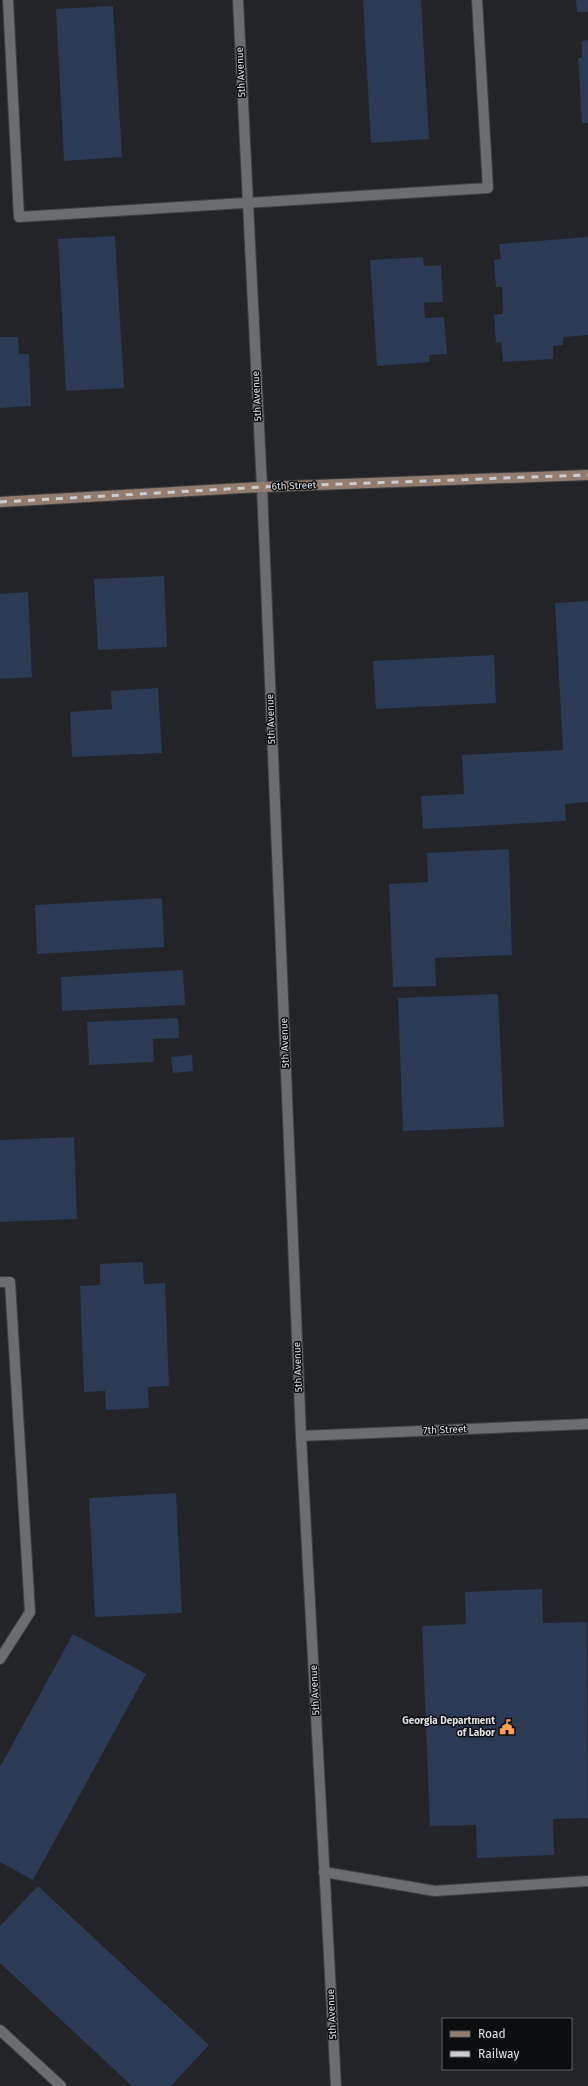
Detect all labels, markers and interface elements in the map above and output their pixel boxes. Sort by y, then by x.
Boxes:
street label: 5th Avenue [234,47,248,97]
street label: 5th Avenue [250,371,264,421]
street label: 6th Street [272,479,317,493]
street label: 5th Avenue [264,694,278,744]
street label: 5th Avenue [278,1018,292,1068]
street label: 5th Avenue [291,1342,305,1392]
street label: 7th Street [423,1423,467,1437]
street label: 5th Avenue [308,1665,322,1715]
place label: Georgia Department of Labor [402,1715,496,1739]
public building icon: Georgia Department of Labor [498,1718,516,1736]
street label: 5th Avenue [325,1989,339,2039]
legend [442,2018,572,2070]
text: Road [478,2027,506,2041]
text: Railway [478,2047,519,2061]

